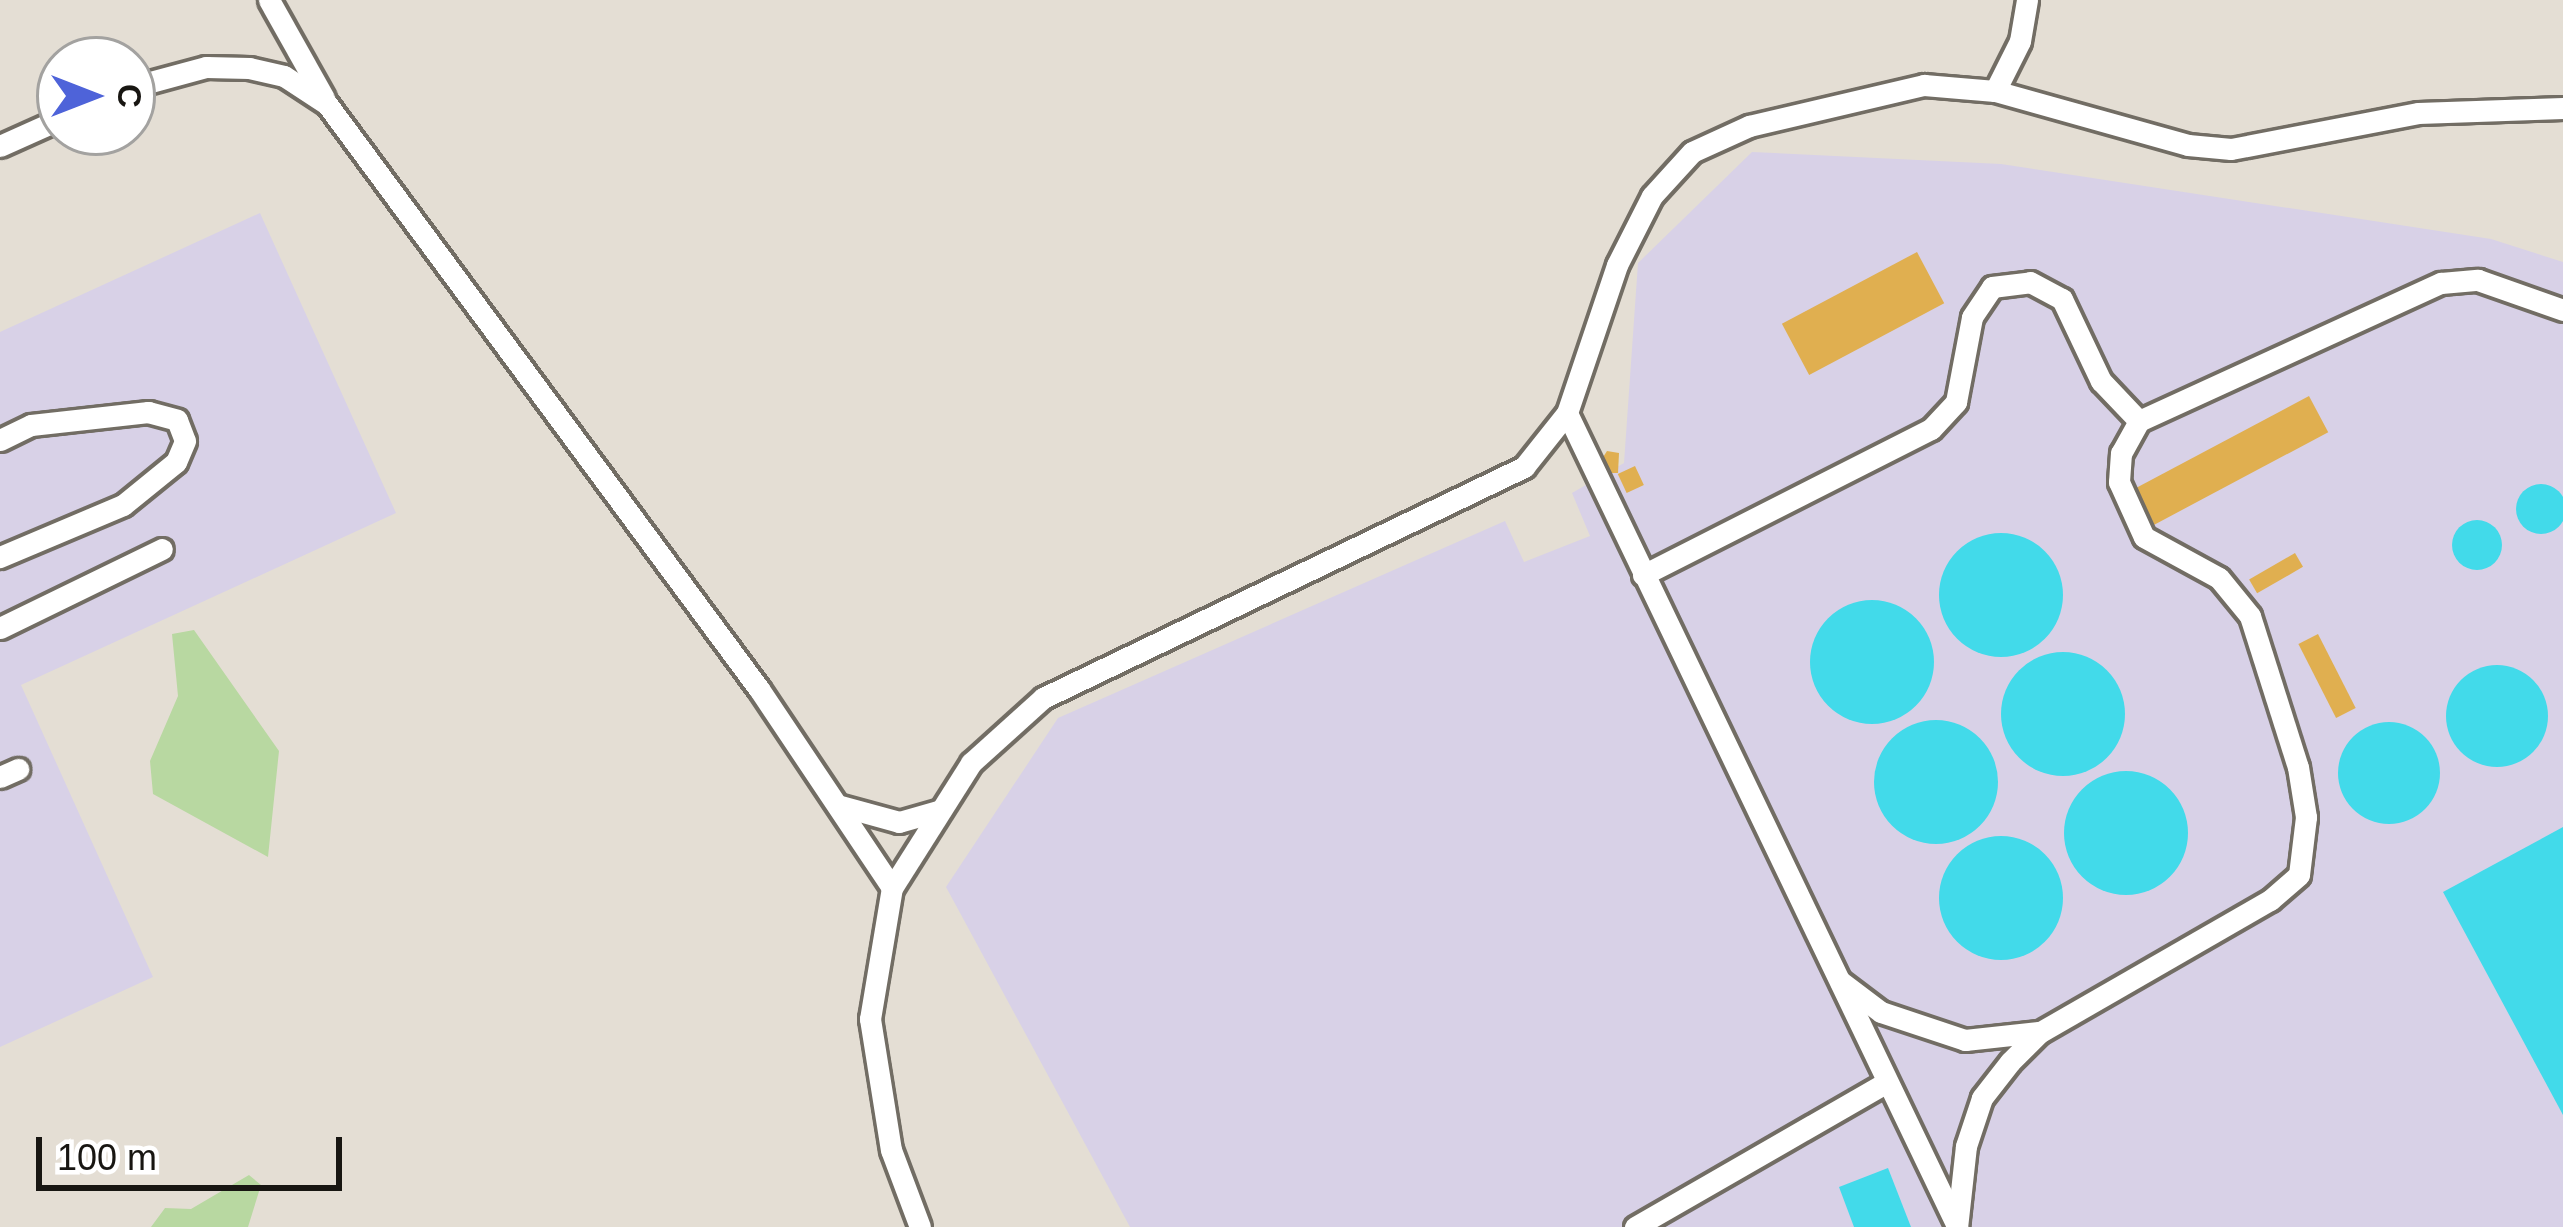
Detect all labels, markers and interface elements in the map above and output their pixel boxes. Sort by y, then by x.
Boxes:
north arrow [36,36,156,156]
text: С [111,84,148,108]
scale bar [42,1113,348,1187]
text: 100 m [57,1137,157,1178]

